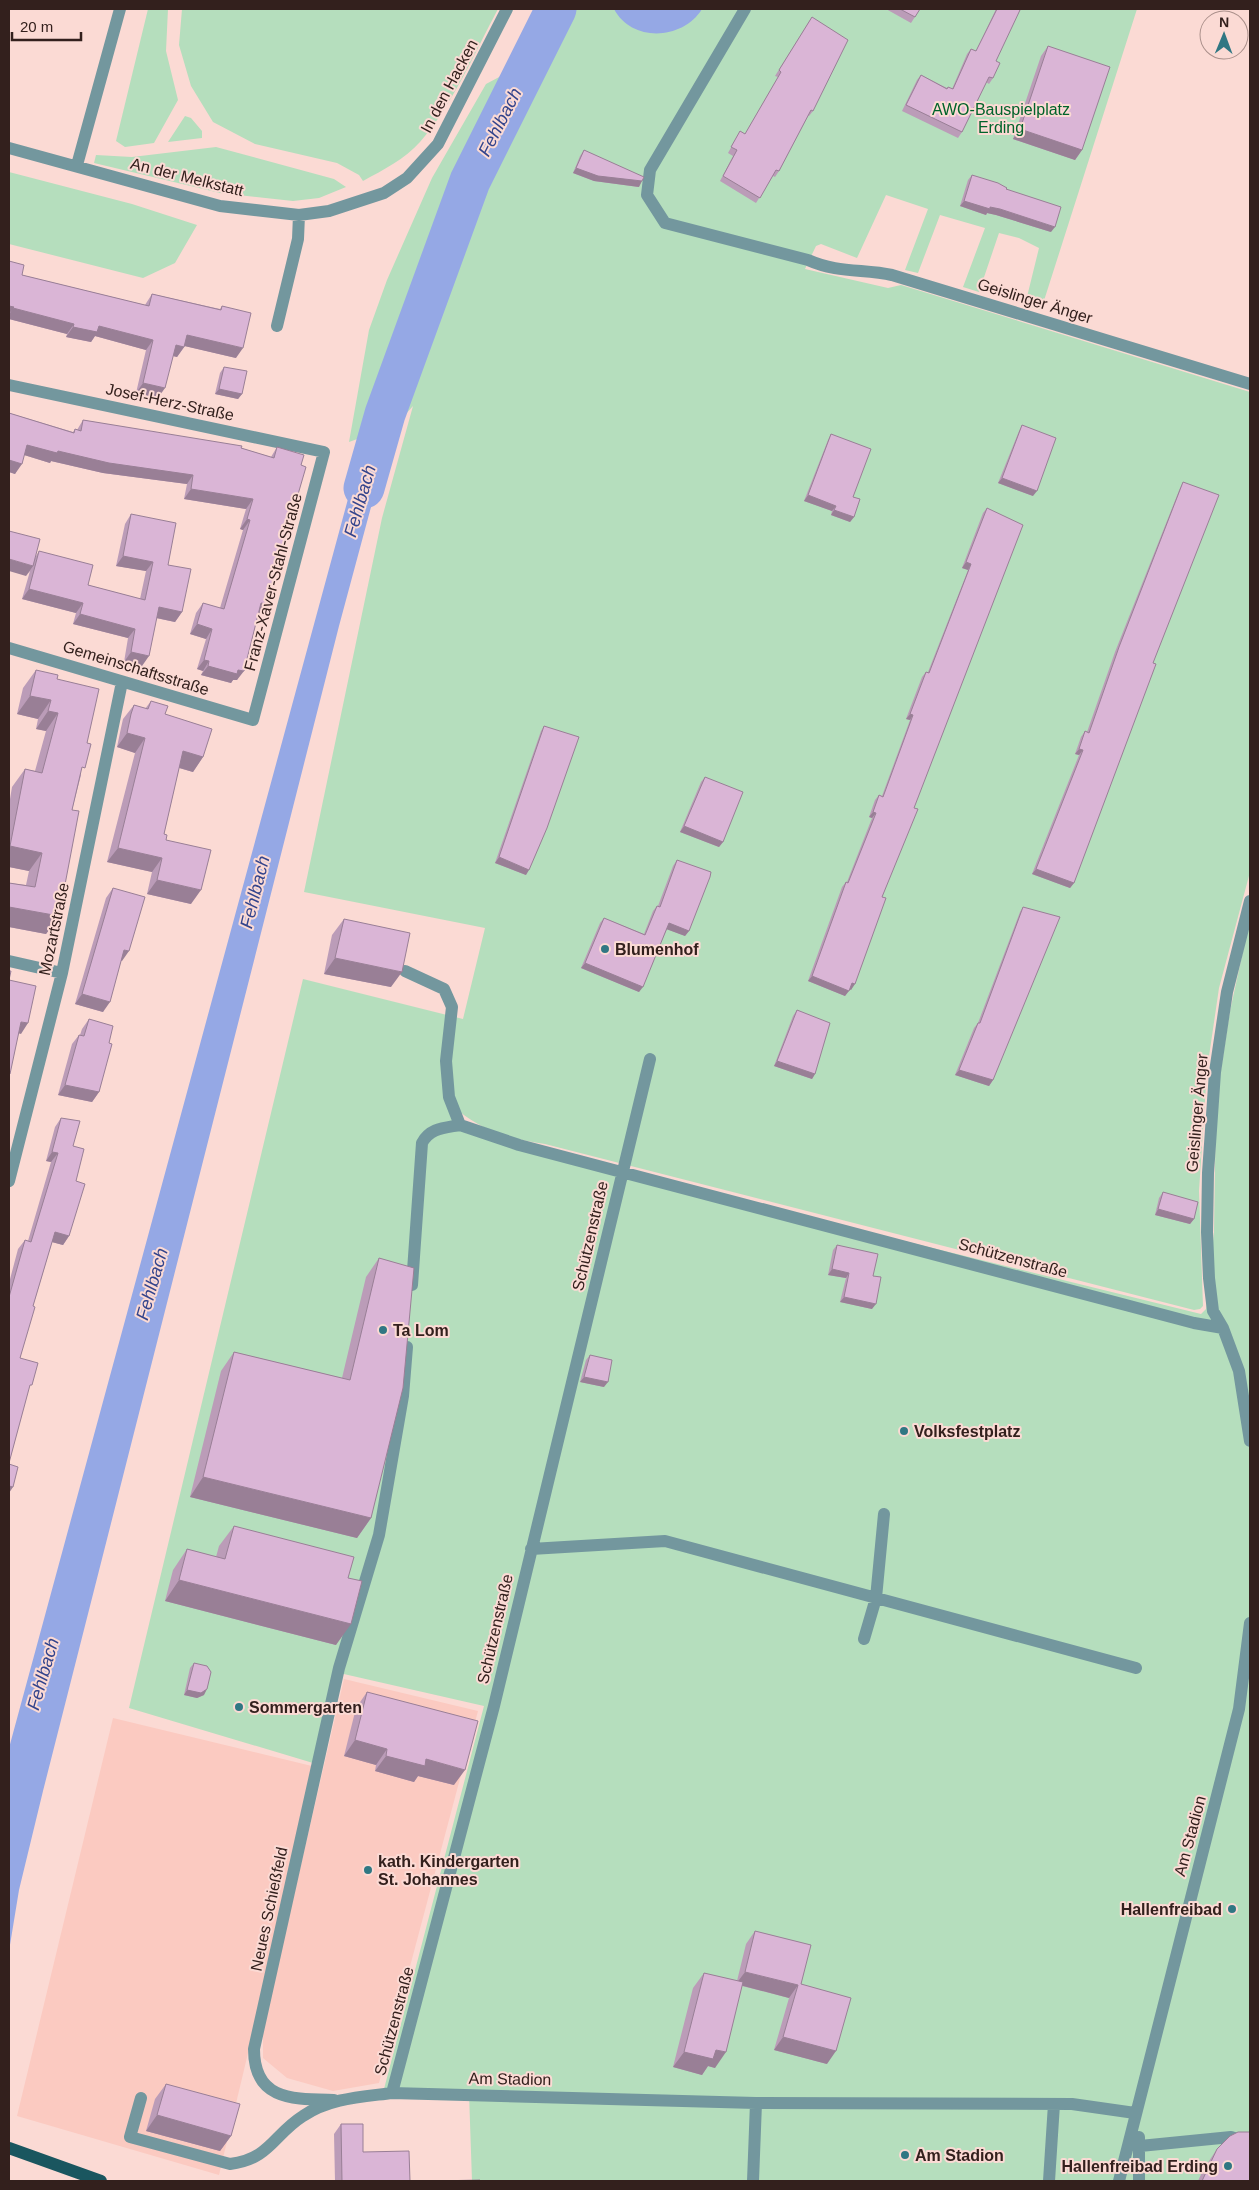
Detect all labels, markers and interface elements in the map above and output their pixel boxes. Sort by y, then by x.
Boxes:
scale bar [12,10,81,42]
north arrow [1199,10,1249,60]
text: N [1219,14,1229,30]
text: 20 m [20,18,53,35]
street label: In den Hacken [417,36,481,136]
water label: Fehlbach [474,84,526,160]
park label: AWO-Bauspielplatz Erding [932,101,1070,136]
street label: An der Melkstatt [129,155,246,199]
street label: Geislinger Änger [976,275,1095,327]
street label: Josef-Herz-Straße [104,380,236,424]
water label: Fehlbach [340,463,380,539]
street label: Franz-Xaver-Stahl-Straße [241,491,305,673]
street label: Gemeinschaftsstraße [61,638,211,698]
water label: Fehlbach [236,854,274,930]
street label: Mozartstraße [36,881,72,977]
place label: Blumenhof [615,941,699,958]
marker: Blumenhof [599,943,611,955]
street label: Geislinger Änger [1183,1052,1211,1173]
street label: Schützenstraße [569,1179,611,1293]
street label: Schützenstraße [957,1235,1069,1281]
water label: Fehlbach [132,1246,172,1322]
place label: Ta Lom [393,1322,449,1339]
marker: Ta Lom [377,1324,389,1336]
place label: Volksfestplatz [914,1423,1020,1440]
marker: Volksfestplatz [898,1425,910,1437]
street label: Schützenstraße [474,1572,516,1686]
water label: Fehlbach [23,1636,63,1712]
place label: Sommergarten [249,1699,362,1716]
marker: Sommergarten [233,1701,245,1713]
street label: Am Stadion [1171,1794,1209,1878]
street label: Neues Schießfeld [248,1845,290,1973]
place label: kath. Kindergarten St. Johannes [378,1853,519,1888]
marker: kath. Kindergarten St. Johannes [362,1864,374,1876]
place label: Hallenfreibad [1121,1901,1222,1918]
marker: Hallenfreibad [1226,1903,1238,1915]
street label: Schützenstraße [371,1965,417,2077]
street label: Am Stadion [468,2070,552,2088]
place label: Am Stadion [915,2147,1004,2164]
marker: Am Stadion [899,2149,911,2161]
place label: Hallenfreibad Erding [1062,2158,1218,2175]
marker: Hallenfreibad Erding [1222,2160,1234,2172]

